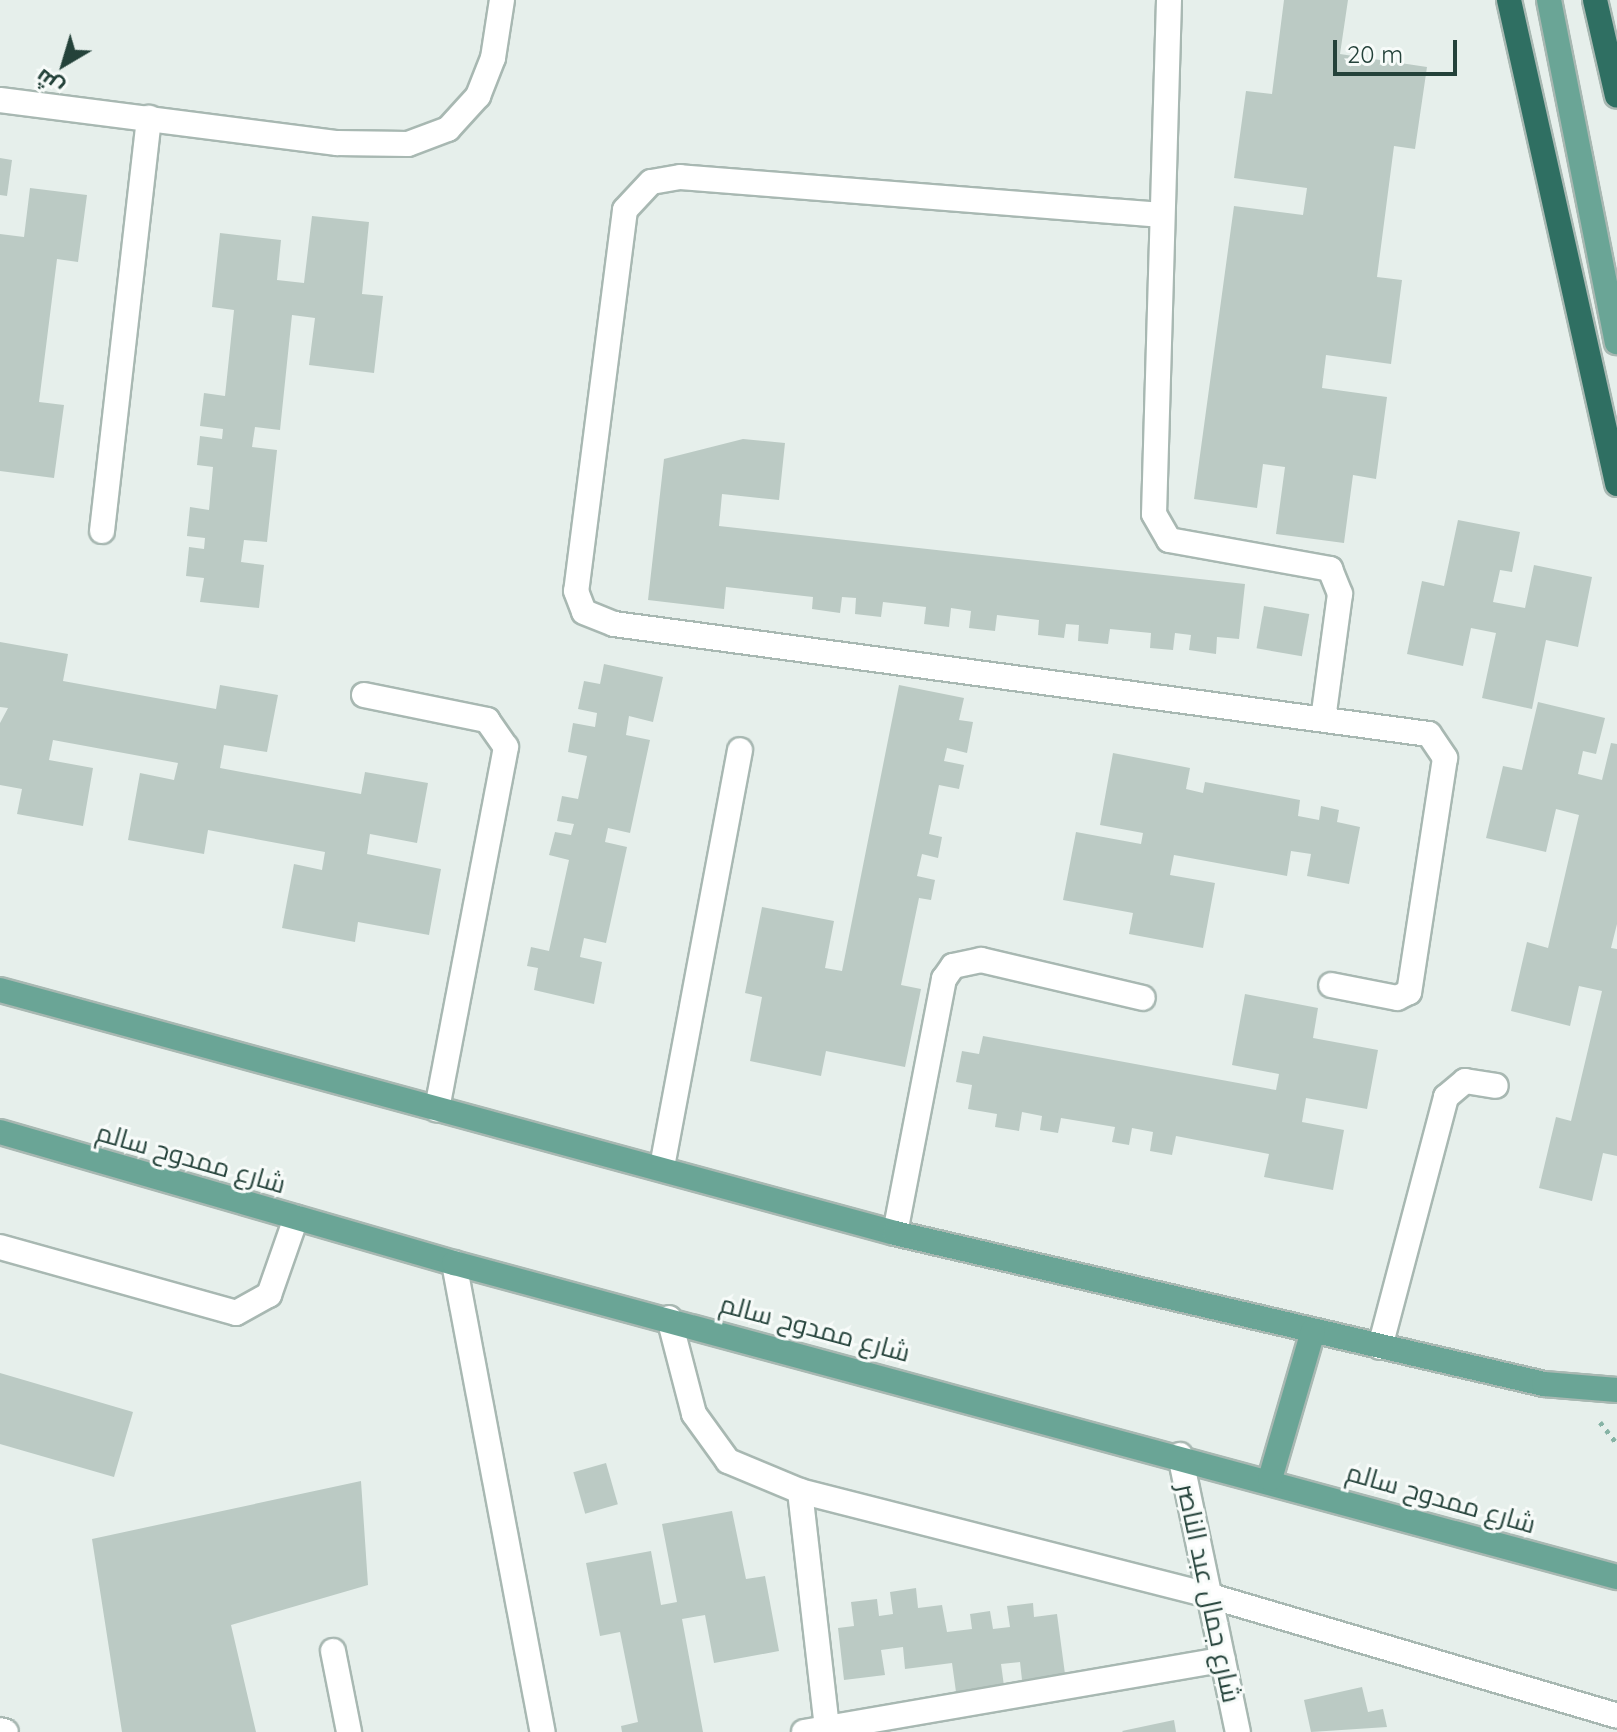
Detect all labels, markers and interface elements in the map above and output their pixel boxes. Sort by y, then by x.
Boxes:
north arrow [24,24,104,104]
scale bar [1337,24,1461,74]
text: 20 m [1347,39,1403,69]
text: ش [29,63,69,103]
street label: شارع ممدوح سالم [93,1116,289,1200]
street label: شارع ممدوح سالم [717,1288,913,1368]
street label: شارع ممدوح سالم [1343,1456,1539,1540]
street label: شارع جمال عبد الناصر [1171,1481,1247,1705]

